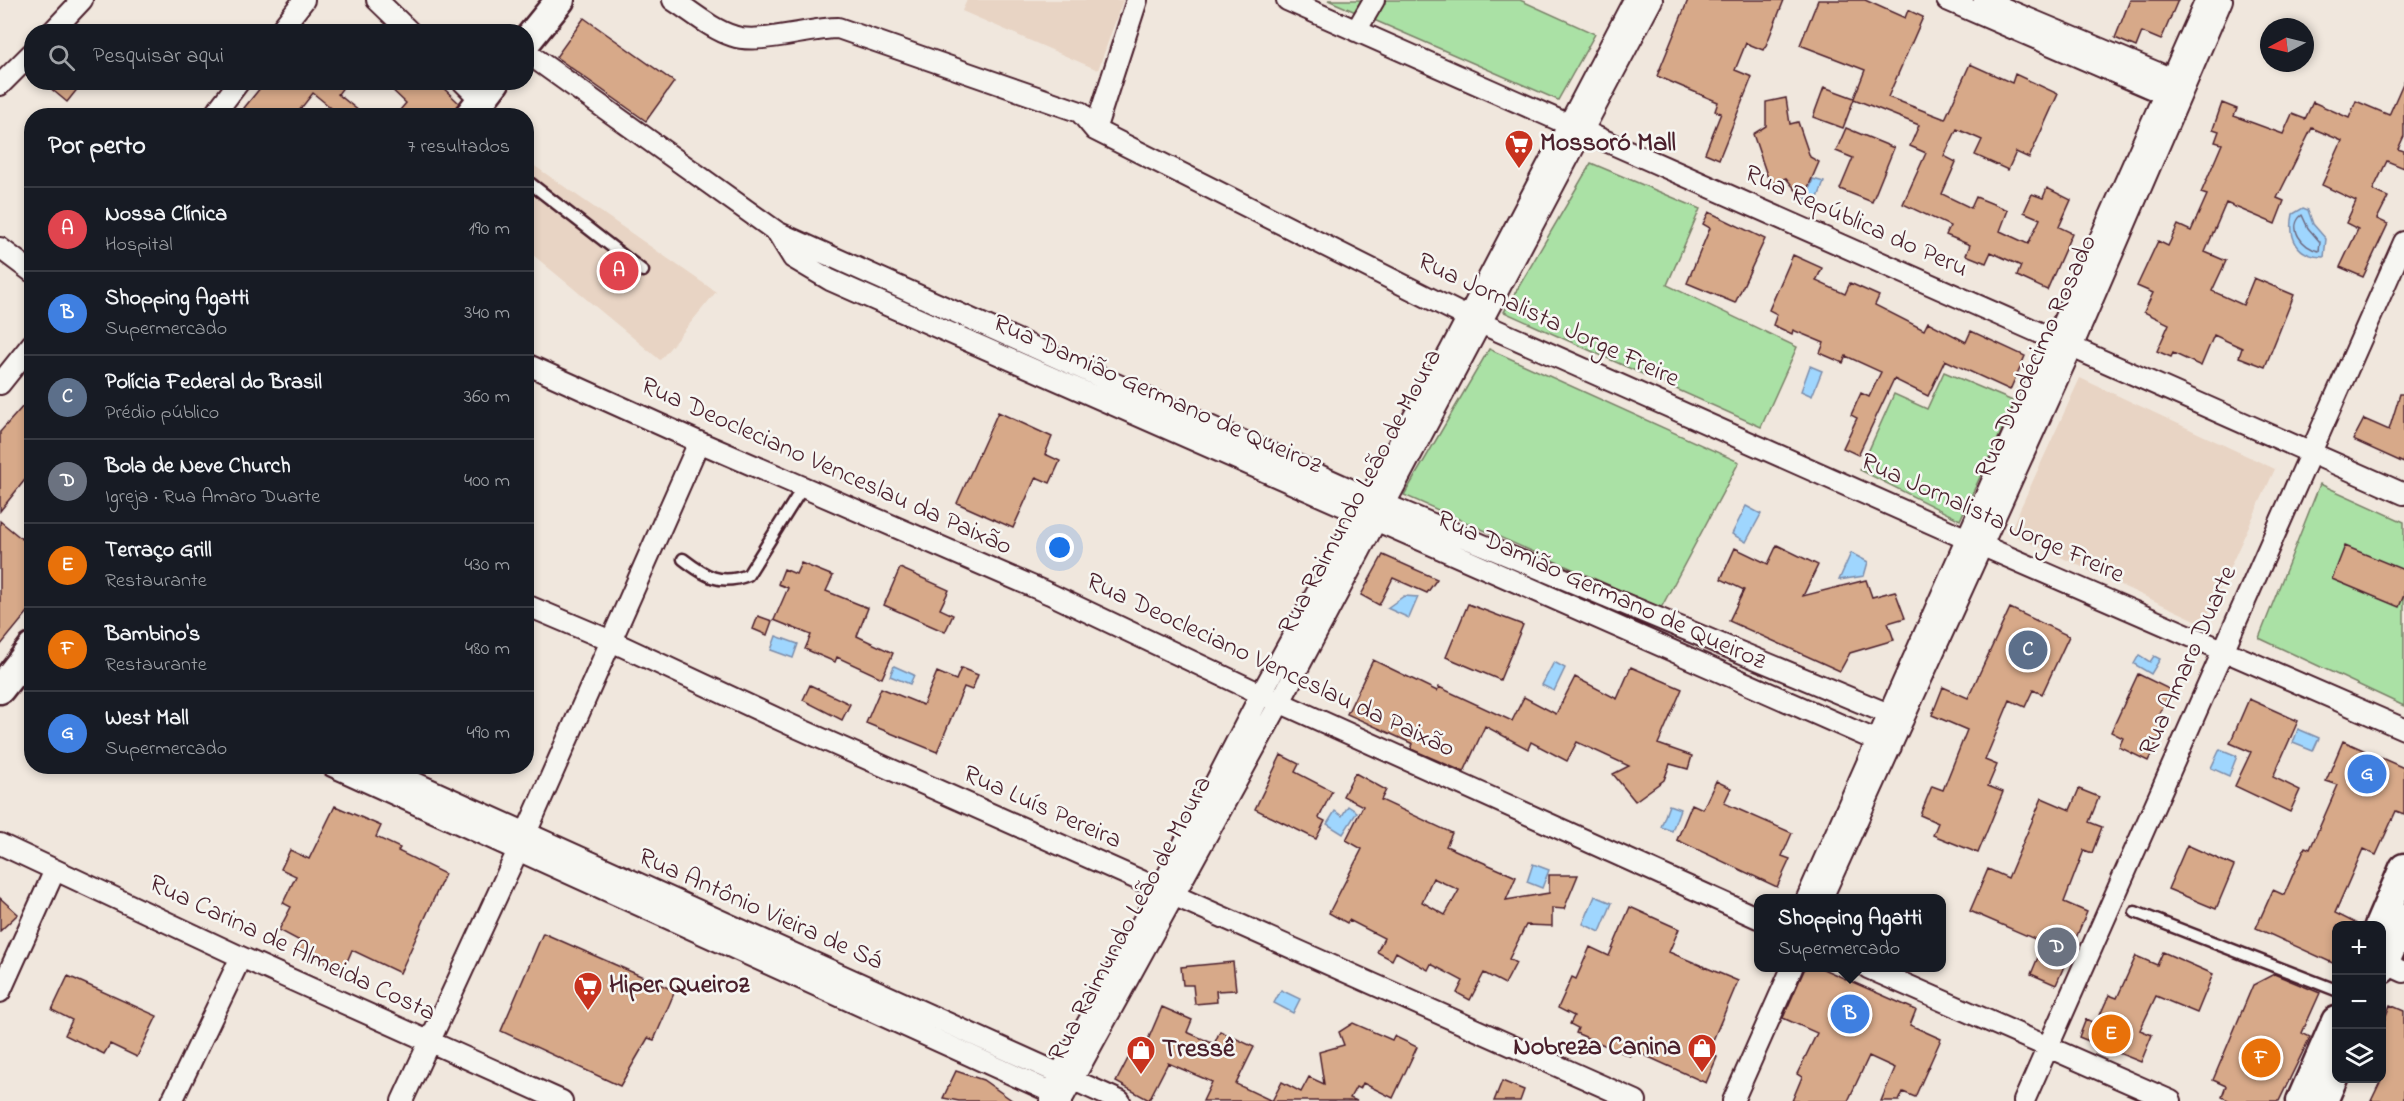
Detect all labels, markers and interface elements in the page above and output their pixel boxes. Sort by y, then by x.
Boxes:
north arrow [2260,18,2314,72]
search box [24,24,534,90]
icon: search [45,41,78,74]
text: Pesquisar aqui [93,41,224,73]
place label: Mossoró Mall [1540,125,1676,163]
text: Por perto [48,128,146,166]
supermarket icon: Mossoró Mall [1503,128,1535,170]
text: 7 resultados [407,133,510,162]
street label: Rua República do Peru [1738,156,1974,288]
text: Nossa Clínica [105,199,227,231]
text: A [61,215,74,244]
text: 190 m [468,215,510,244]
street label: Rua Duodécimo Rosado [1966,229,2108,485]
text: Hospital [105,231,173,260]
street label: Rua Jornalista Jorge Freire [1411,243,1686,399]
pin: A [600,248,638,294]
text: Shopping Agatti [105,283,249,315]
text: B [61,299,74,328]
text: 340 m [464,299,510,328]
street label: Rua Damião Germano de Queiroz [986,305,1328,485]
text: Supermercado [105,315,227,344]
street label: Rua Raimundo Leão de Moura [1269,342,1453,642]
text: Polícia Federal do Brasil [105,367,322,399]
street label: Rua Deocleciano Venceslau da Paixão [634,368,1018,566]
text: C [62,383,73,412]
text: 360 m [464,383,510,412]
text: Prédio público [105,399,219,428]
street label: Rua Jornalista Jorge Freire [1854,444,2130,595]
text: Bola de Neve Church [105,451,291,483]
text: D [60,467,75,496]
text: 400 m [464,467,510,496]
text: Igreja · Rua Amaro Duarte [105,483,320,512]
street label: Rua Damião Germano de Queiroz [1430,501,1772,681]
your location [1045,533,1074,562]
text: Terraço Grill [105,535,212,567]
text: E [61,551,74,580]
text: 430 m [464,551,510,580]
street label: Rua Amaro Duarte [2130,560,2248,762]
street label: Rua Deocleciano Venceslau da Paixão [1079,564,1461,768]
text: Restaurante [105,567,207,596]
text: Bambino's [105,619,200,651]
pin: C [2008,628,2048,672]
text: F [61,635,74,664]
text: 480 m [465,635,510,664]
text: Restaurante [105,651,207,680]
text: West Mall [105,703,189,735]
text: G [61,719,74,748]
text: 490 m [467,719,510,748]
text: Supermercado [105,735,227,764]
pin: G [2348,752,2386,796]
street label: Rua Luís Pereira [957,756,1127,860]
street label: Rua Raimundo Leão de Moura [1039,769,1223,1069]
street label: Rua Antônio Vieira de Sá [632,839,888,981]
street label: Rua Carina de Almeida Costa [142,866,442,1032]
popup [1754,894,1946,972]
text: Shopping Agatti [1778,903,1922,935]
map controls [2332,921,2386,1083]
button: + [2332,921,2386,975]
pin: D [2038,924,2076,970]
text: Supermercado [1778,935,1900,964]
place label: Hiper Queiroz [609,967,751,1005]
supermarket icon: Hiper Queiroz [572,970,604,1012]
button: − [2332,975,2386,1029]
pin: B [1830,992,1870,1036]
pin: E [2092,1012,2130,1056]
place label: Nobreza Canina [1513,1029,1681,1067]
button: layers [2332,1029,2386,1083]
place label: Tressê [1162,1031,1236,1069]
shop icon: Nobreza Canina [1686,1032,1718,1074]
shop icon: Tressê [1125,1034,1157,1076]
pin: F [2242,1036,2280,1080]

